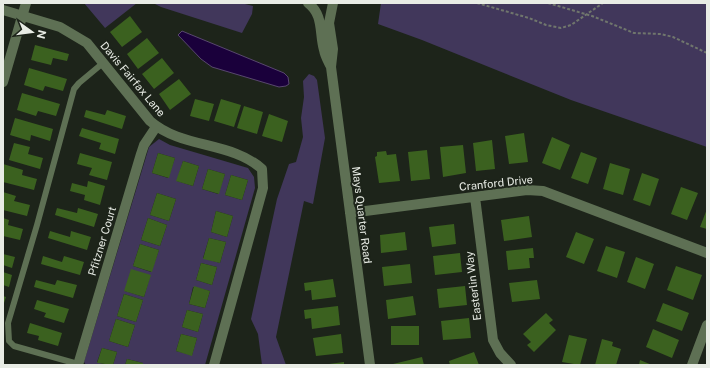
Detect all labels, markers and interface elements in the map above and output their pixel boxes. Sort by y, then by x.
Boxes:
north arrow [12,12,52,52]
text: N [35,29,49,40]
street label: Davis Fairfax Lane [98,39,168,119]
street label: Mays Quarter Road [350,166,374,264]
street label: Cranford Drive [458,173,534,193]
street label: Pfitzner Court [86,205,118,277]
street label: Easterlin Way [463,251,483,321]

